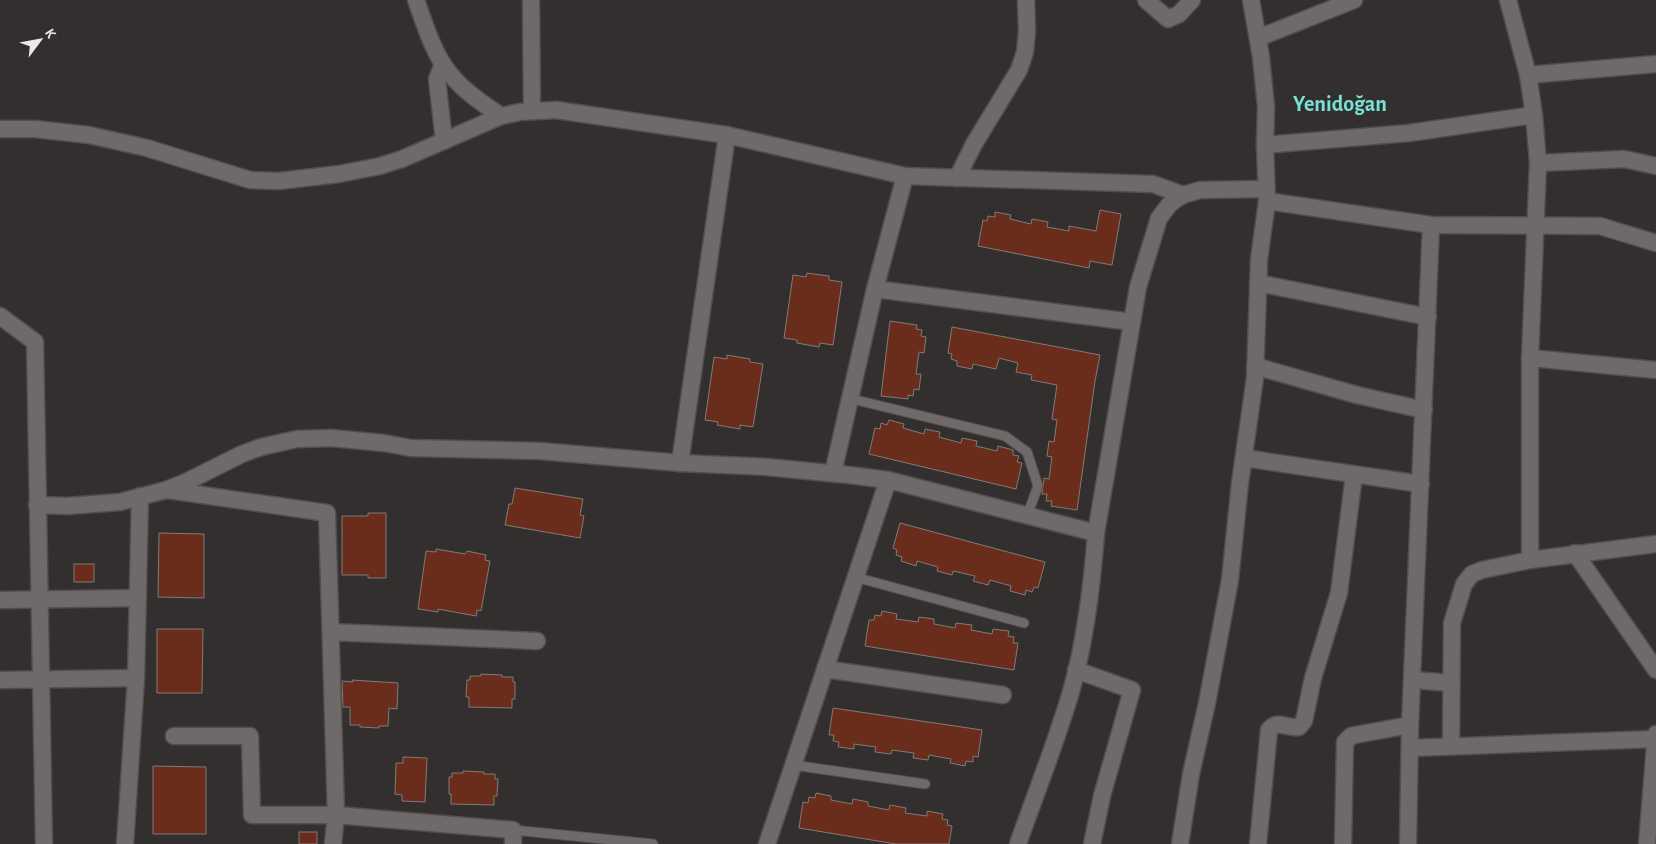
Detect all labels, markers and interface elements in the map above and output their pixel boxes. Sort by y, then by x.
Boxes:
north arrow [15,15,65,65]
text: K [42,26,59,42]
district label: Yenidoğan [1293,93,1387,115]

